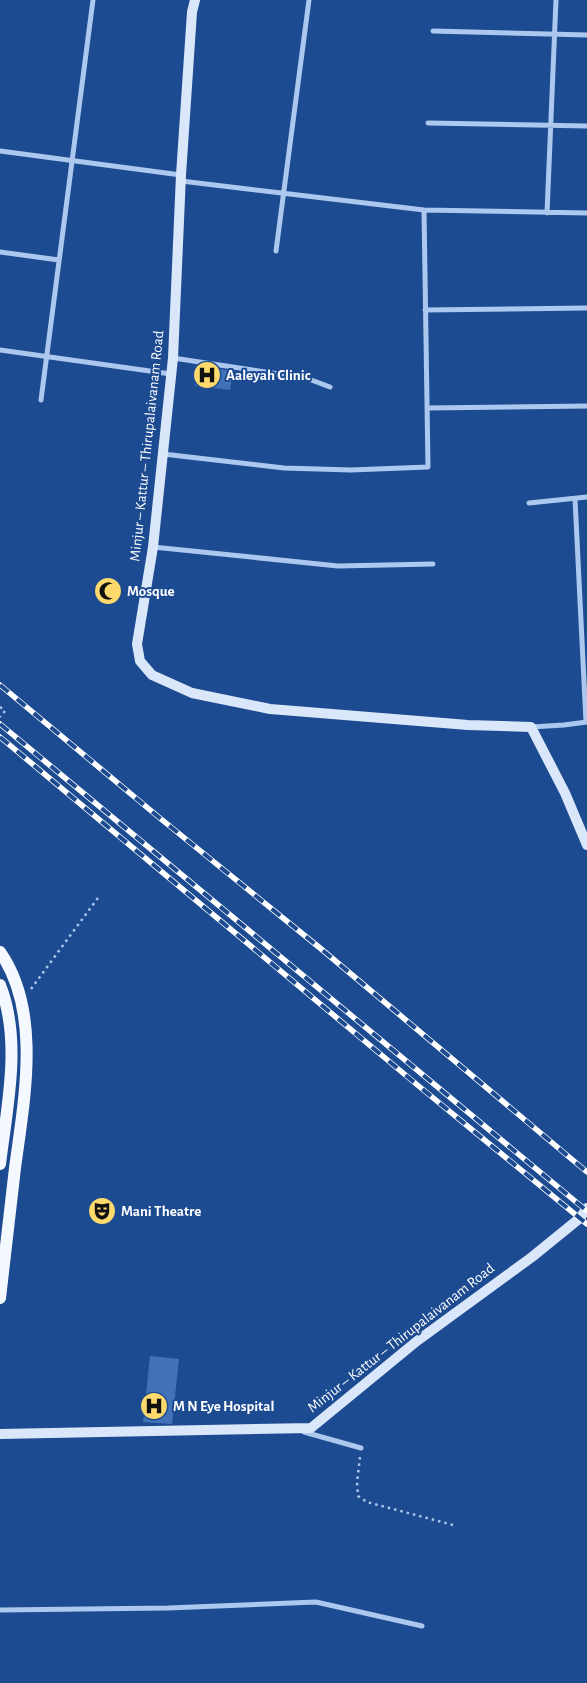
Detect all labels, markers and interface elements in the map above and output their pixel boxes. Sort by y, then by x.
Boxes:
street label: Minjur – Kattur – Thirupalaivanam Road [127,329,167,562]
hospital icon: Aaleyah Clinic [192,360,222,390]
place label: Aaleyah Clinic [226,368,311,383]
mosque icon: Mosque [93,576,123,606]
place label: Mosque [127,584,175,599]
theatre icon: Mani Theatre [87,1196,117,1226]
place label: Mani Theatre [121,1204,201,1219]
street label: Minjur – Kattur – Thirupalaivanam Road [305,1260,497,1415]
hospital icon: M N Eye Hospital [139,1391,169,1421]
place label: M N Eye Hospital [173,1399,274,1414]

